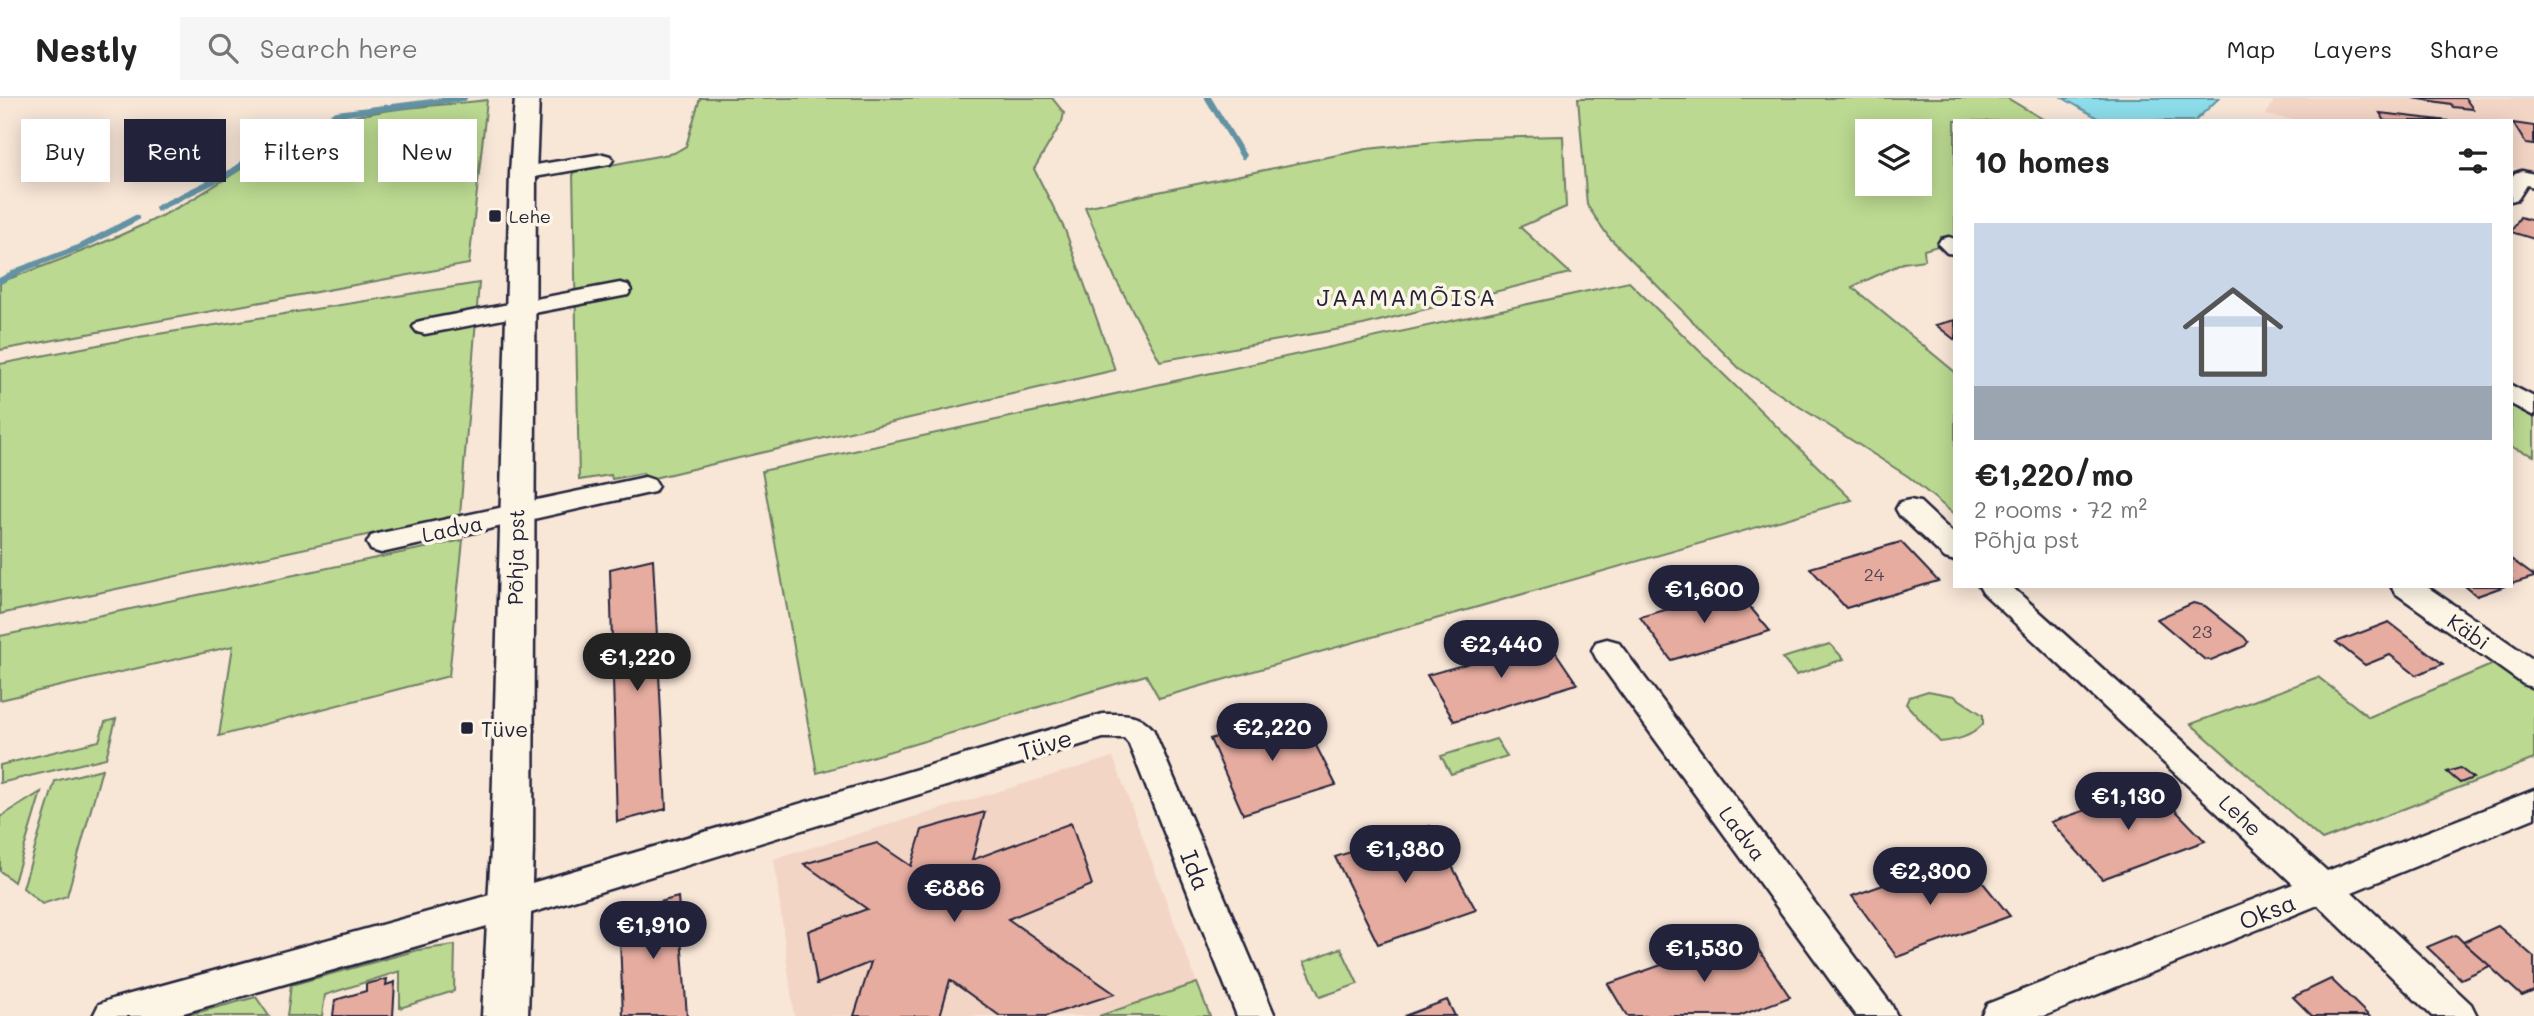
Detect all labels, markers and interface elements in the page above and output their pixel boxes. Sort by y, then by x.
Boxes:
search box [180,17,670,80]
text: Nestly [35,27,138,70]
icon: search [204,29,242,67]
text: Search here [260,31,418,65]
text: Map [2227,33,2275,64]
text: Layers [2313,33,2392,64]
text: Share [2430,33,2499,64]
chip: Buy [21,119,110,182]
chip: Rent [124,119,226,182]
chip: Filters [240,119,364,182]
chip: New [378,119,477,182]
map controls [1855,119,1932,196]
button: layers [1855,119,1932,196]
text: 10 homes [1974,141,2110,181]
icon: filters [2454,142,2492,180]
place label: Lehe [509,204,551,228]
marker: Lehe [487,208,503,224]
icon: home [2170,269,2296,395]
district label: JAAMAMÕISA [1317,281,1497,312]
text: €1,220/mo [1974,454,2133,494]
text: 2 rooms · 72 m² [1974,494,2147,524]
street label: Ladva [419,508,485,548]
street label: Põhja pst [501,509,529,605]
text: Põhja pst [1974,524,2080,554]
house number: 24 [1864,562,1885,586]
pin: €1,600 [1647,566,1761,625]
text: €1,600 [1664,573,1744,603]
street label: Käbi [2443,607,2495,655]
house number: 23 [2192,619,2212,643]
pin: €2,440 [1444,620,1558,680]
text: €2,440 [1460,628,1542,658]
pin: €1,220 [580,634,694,693]
text: €1,220 [599,641,675,671]
pin: €2,220 [1215,704,1329,763]
text: €2,220 [1232,711,1312,741]
place label: Tüve [481,715,528,742]
marker: Tüve [459,720,475,736]
street label: Tüve [1015,721,1075,767]
pin: €1,130 [2071,772,2185,832]
text: €1,130 [2091,780,2165,810]
street label: Lehe [2214,788,2268,842]
street label: Ladva [1714,800,1772,866]
pin: €1,380 [1348,826,1462,885]
text: €1,380 [1366,833,1444,863]
street label: Ida [1174,845,1218,895]
pin: €2,300 [1873,848,1987,907]
text: €2,300 [1889,855,1971,885]
pin: €886 [913,864,995,924]
text: €886 [923,872,985,902]
street label: Oksa [2234,886,2300,936]
pin: €1,910 [596,902,710,961]
text: €1,910 [616,909,690,939]
pin: €1,530 [1647,924,1761,984]
text: €1,530 [1665,932,1743,962]

